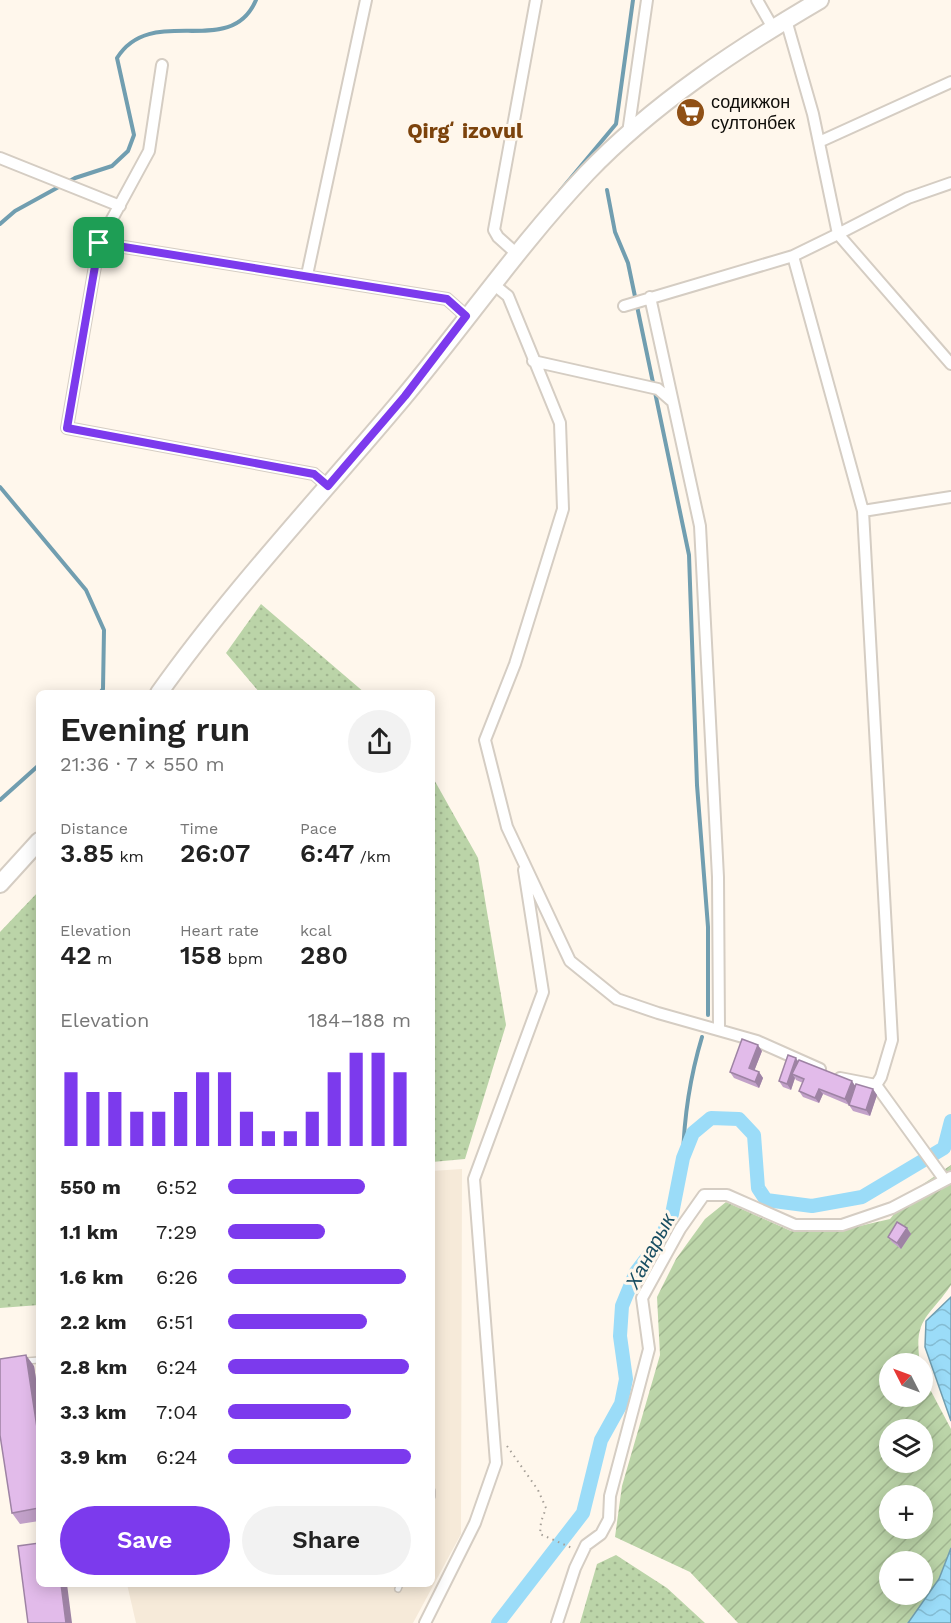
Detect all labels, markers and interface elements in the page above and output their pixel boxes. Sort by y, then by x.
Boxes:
place label: содикжон султонбек [711,91,795,133]
supermarket icon: содикжон султонбек [674,96,706,128]
district label: Qirgʻizovul [407,118,523,143]
pin [73,217,124,268]
icon: arrive [82,226,115,259]
text: Evening run [60,710,250,749]
button: share [348,710,411,773]
text: 21:36 · 7 × 550 m [60,752,225,776]
text: Distance [60,819,128,838]
text: Time [180,819,218,838]
text: Pace [300,819,337,838]
text: 3.85 [60,838,114,868]
text: 26:07 [180,838,250,868]
text: 6:47 [300,838,354,868]
text: km [114,847,144,866]
text: /km [354,847,391,866]
text: Elevation [60,921,131,940]
text: Heart rate [180,921,259,940]
text: kcal [300,921,332,940]
text: 42 [60,940,92,970]
text: 158 [180,940,222,970]
text: 280 [300,940,348,970]
text: m [92,949,112,968]
text: bpm [222,949,263,968]
text: Elevation [60,1008,149,1032]
text: 184–188 m [308,1008,411,1032]
text: 550 m [60,1175,121,1199]
text: 6:52 [156,1175,197,1199]
water label: Ханарык [620,1208,681,1294]
text: 1.1 km [60,1220,118,1244]
text: 7:29 [156,1220,197,1244]
text: 1.6 km [60,1265,124,1289]
text: 6:26 [156,1265,198,1289]
text: 2.2 km [60,1310,127,1334]
text: 6:51 [156,1310,194,1334]
north arrow [879,1353,933,1407]
map controls [879,1353,933,1605]
text: 2.8 km [60,1355,127,1379]
text: 6:24 [156,1355,197,1379]
text: 3.3 km [60,1400,127,1424]
text: 7:04 [156,1400,198,1424]
button: layers [879,1419,933,1473]
text: 3.9 km [60,1445,127,1469]
text: 6:24 [156,1445,197,1469]
button: + [879,1485,933,1539]
button: Save [60,1506,230,1575]
button: Share [242,1506,411,1575]
button: − [879,1551,933,1605]

